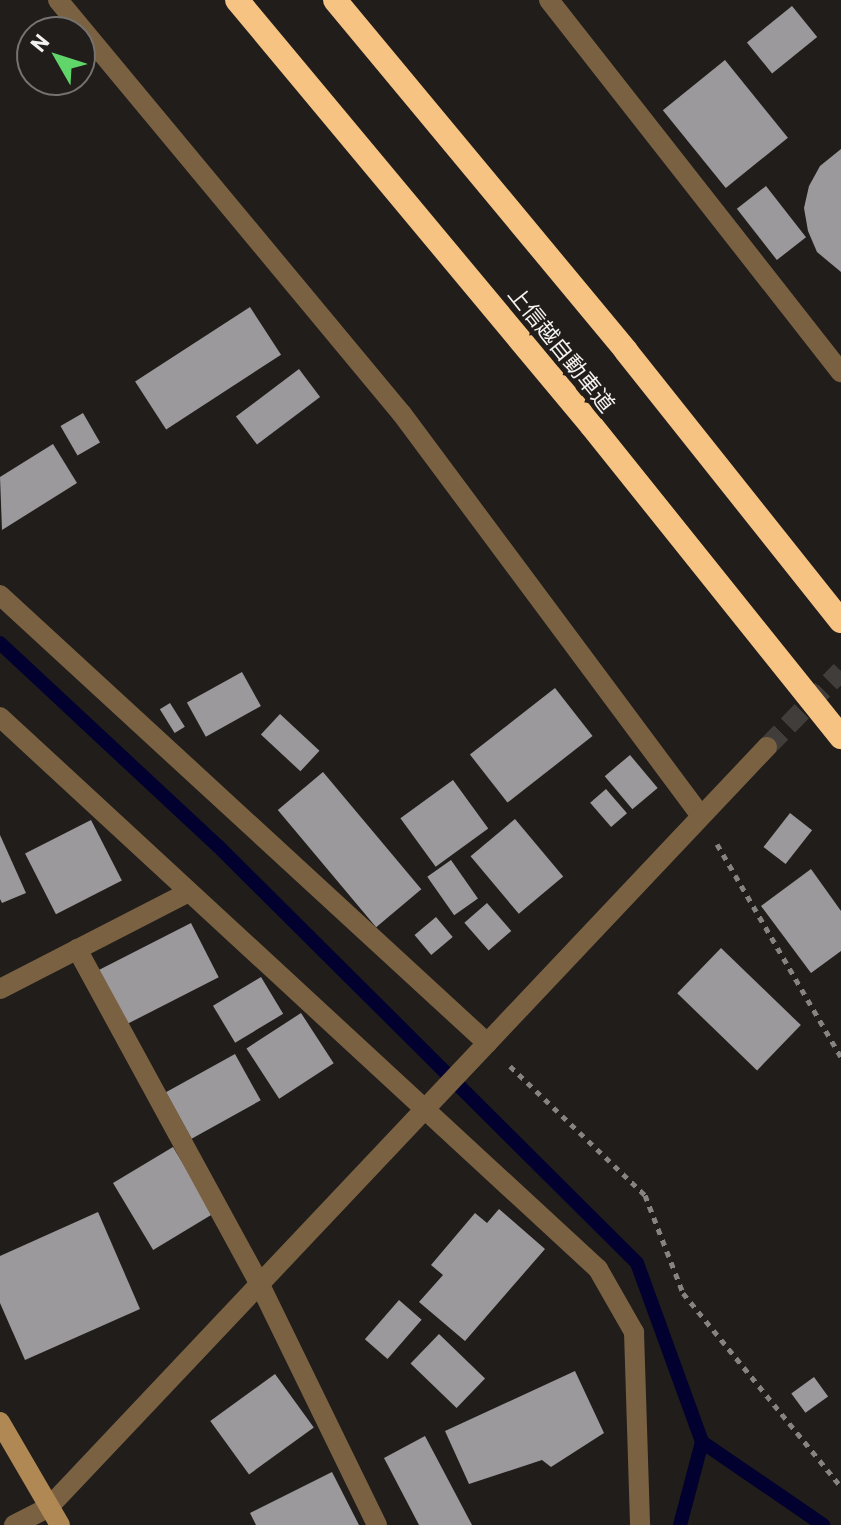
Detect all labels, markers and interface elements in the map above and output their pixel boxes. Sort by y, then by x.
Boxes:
north arrow [16,16,96,96]
text: N [24,28,54,56]
street label: 上信越自動車道 [503,281,621,417]

